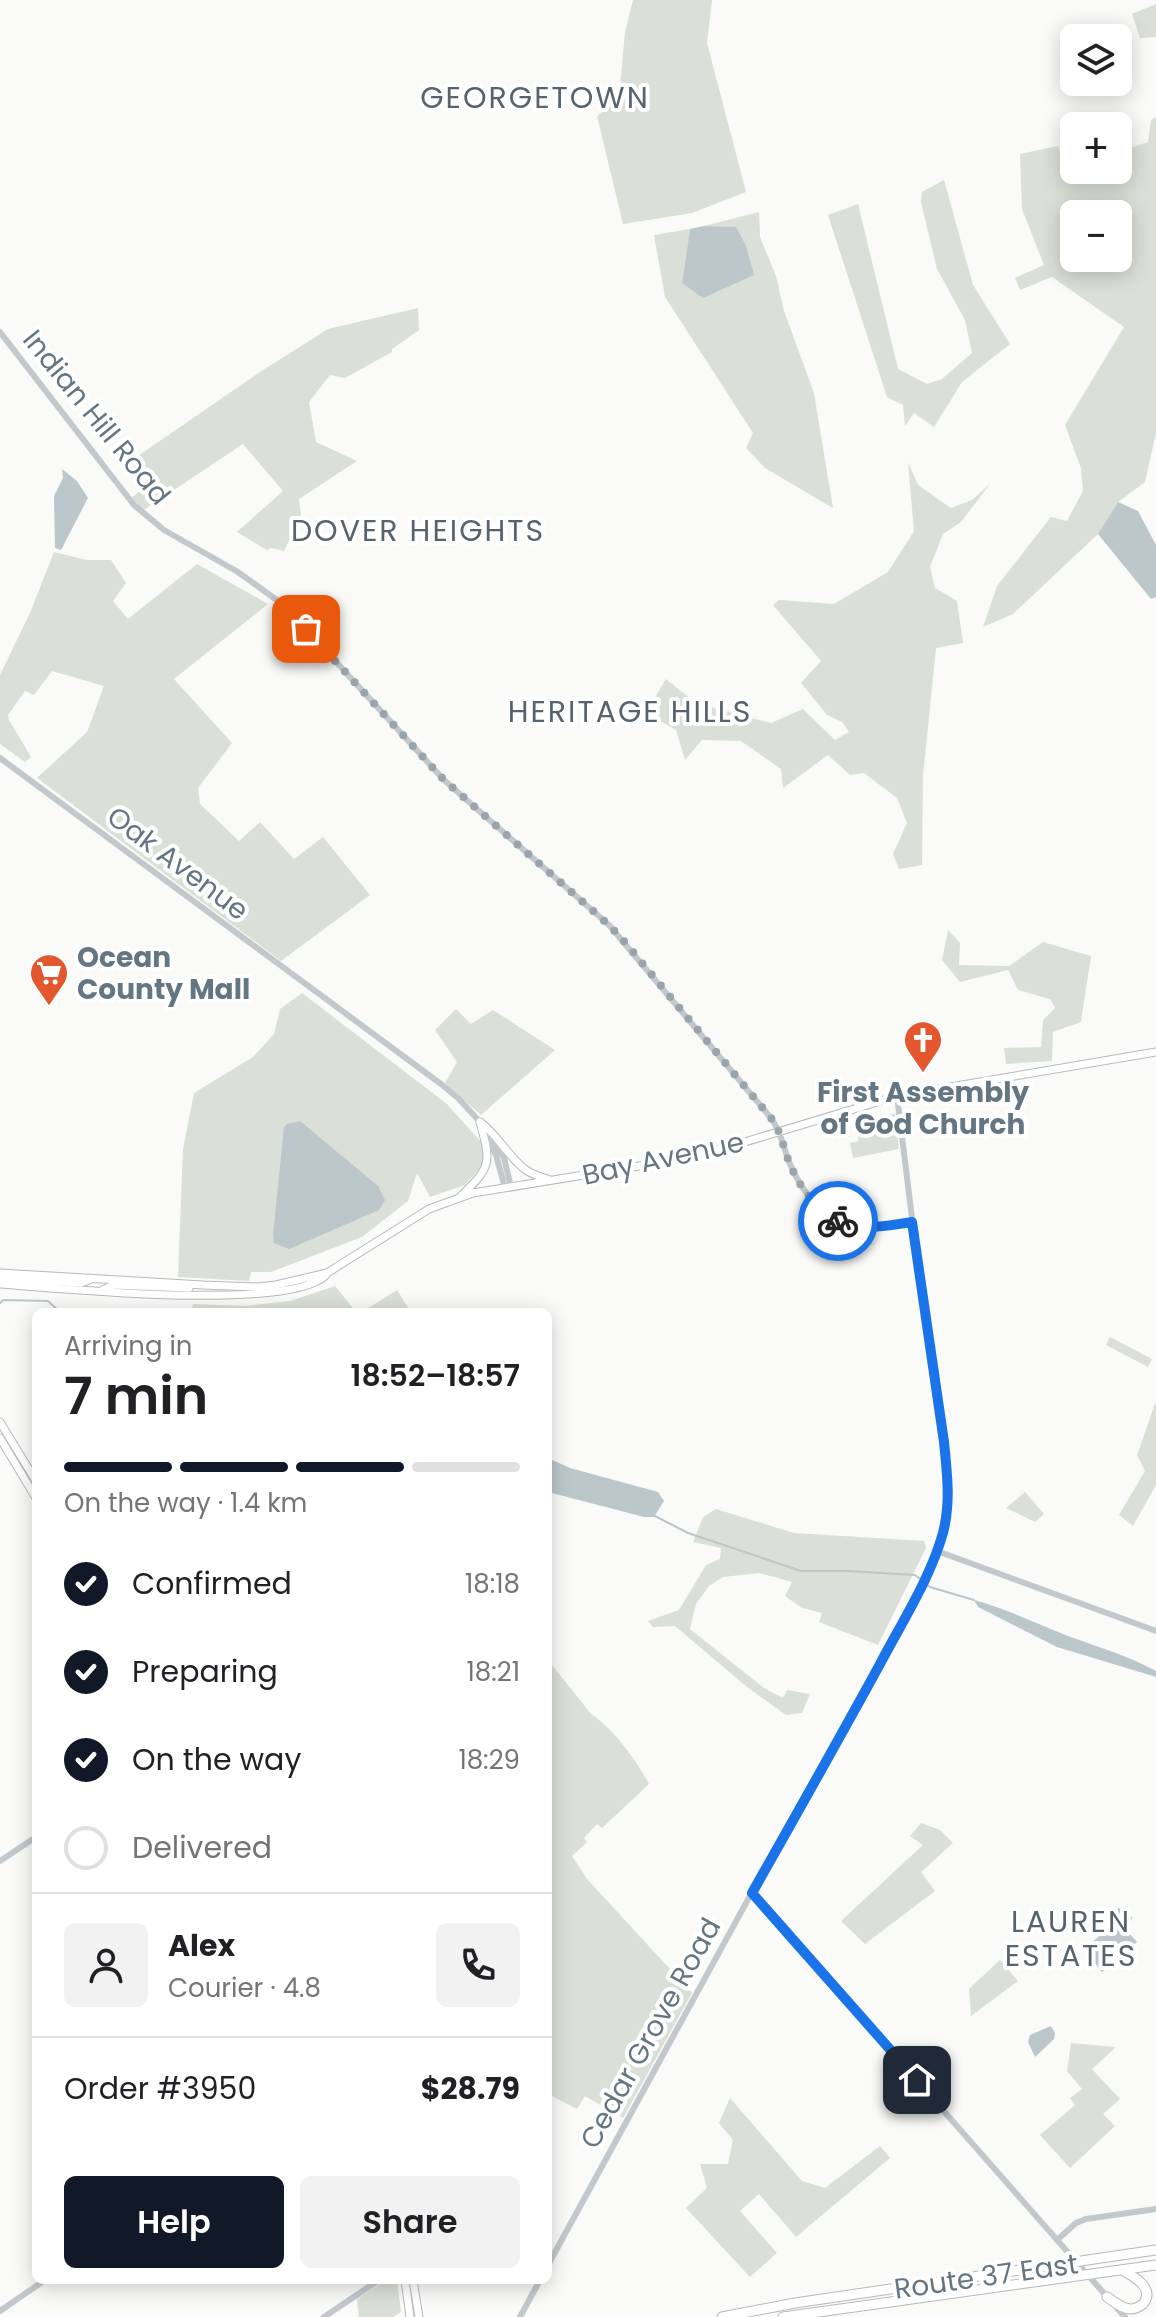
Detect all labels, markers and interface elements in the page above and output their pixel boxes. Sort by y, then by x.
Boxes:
map controls [1060,24,1132,272]
button: layers [1060,24,1132,96]
district label: GEORGETOWN [420,76,650,119]
button: + [1060,112,1132,184]
button: − [1060,200,1132,272]
street label: Indian Hill Road [14,321,180,513]
district label: DOVER HEIGHTS [291,509,545,552]
pin [272,595,340,663]
icon: bag [284,607,328,651]
district label: HERITAGE HILLS [508,690,752,733]
street label: Oak Avenue [99,797,257,930]
place label: Ocean County Mall [77,938,250,1009]
supermarket icon: Ocean County Mall [28,952,70,1007]
church icon: First Assembly of God Church [902,1019,944,1074]
place label: First Assembly of God Church [817,1073,1029,1144]
street label: Bay Avenue [579,1122,748,1195]
courier [798,1181,878,1261]
icon: bike [816,1199,860,1243]
text: Arriving in [64,1328,193,1364]
text: 18:52–18:57 [351,1354,520,1397]
text: 7 min [64,1359,208,1432]
text: On the way · 1.4 km [64,1485,307,1521]
icon: check [64,1562,108,1606]
text: Confirmed [132,1562,292,1605]
text: 18:18 [465,1566,520,1602]
icon: check [64,1650,108,1694]
text: Preparing [132,1650,278,1693]
text: 18:21 [466,1654,520,1690]
icon: check [64,1738,108,1782]
text: On the way [132,1738,301,1781]
text: 18:29 [458,1742,520,1778]
text: Delivered [132,1826,272,1869]
district label: LAUREN ESTATES [1005,1900,1137,1977]
street label: Cedar Grove Road [571,1911,730,2156]
button: person [64,1923,148,2007]
button: phone [436,1923,520,2007]
text: Alex [168,1924,235,1967]
text: Courier · 4.8 [168,1970,321,2006]
pin [883,2046,951,2114]
icon: home [895,2058,939,2102]
text: Order #3950 [64,2067,256,2110]
text: $28.79 [421,2067,520,2110]
button: Help [64,2176,284,2268]
button: Share [300,2176,520,2268]
street label: Route 37 East [892,2244,1081,2309]

